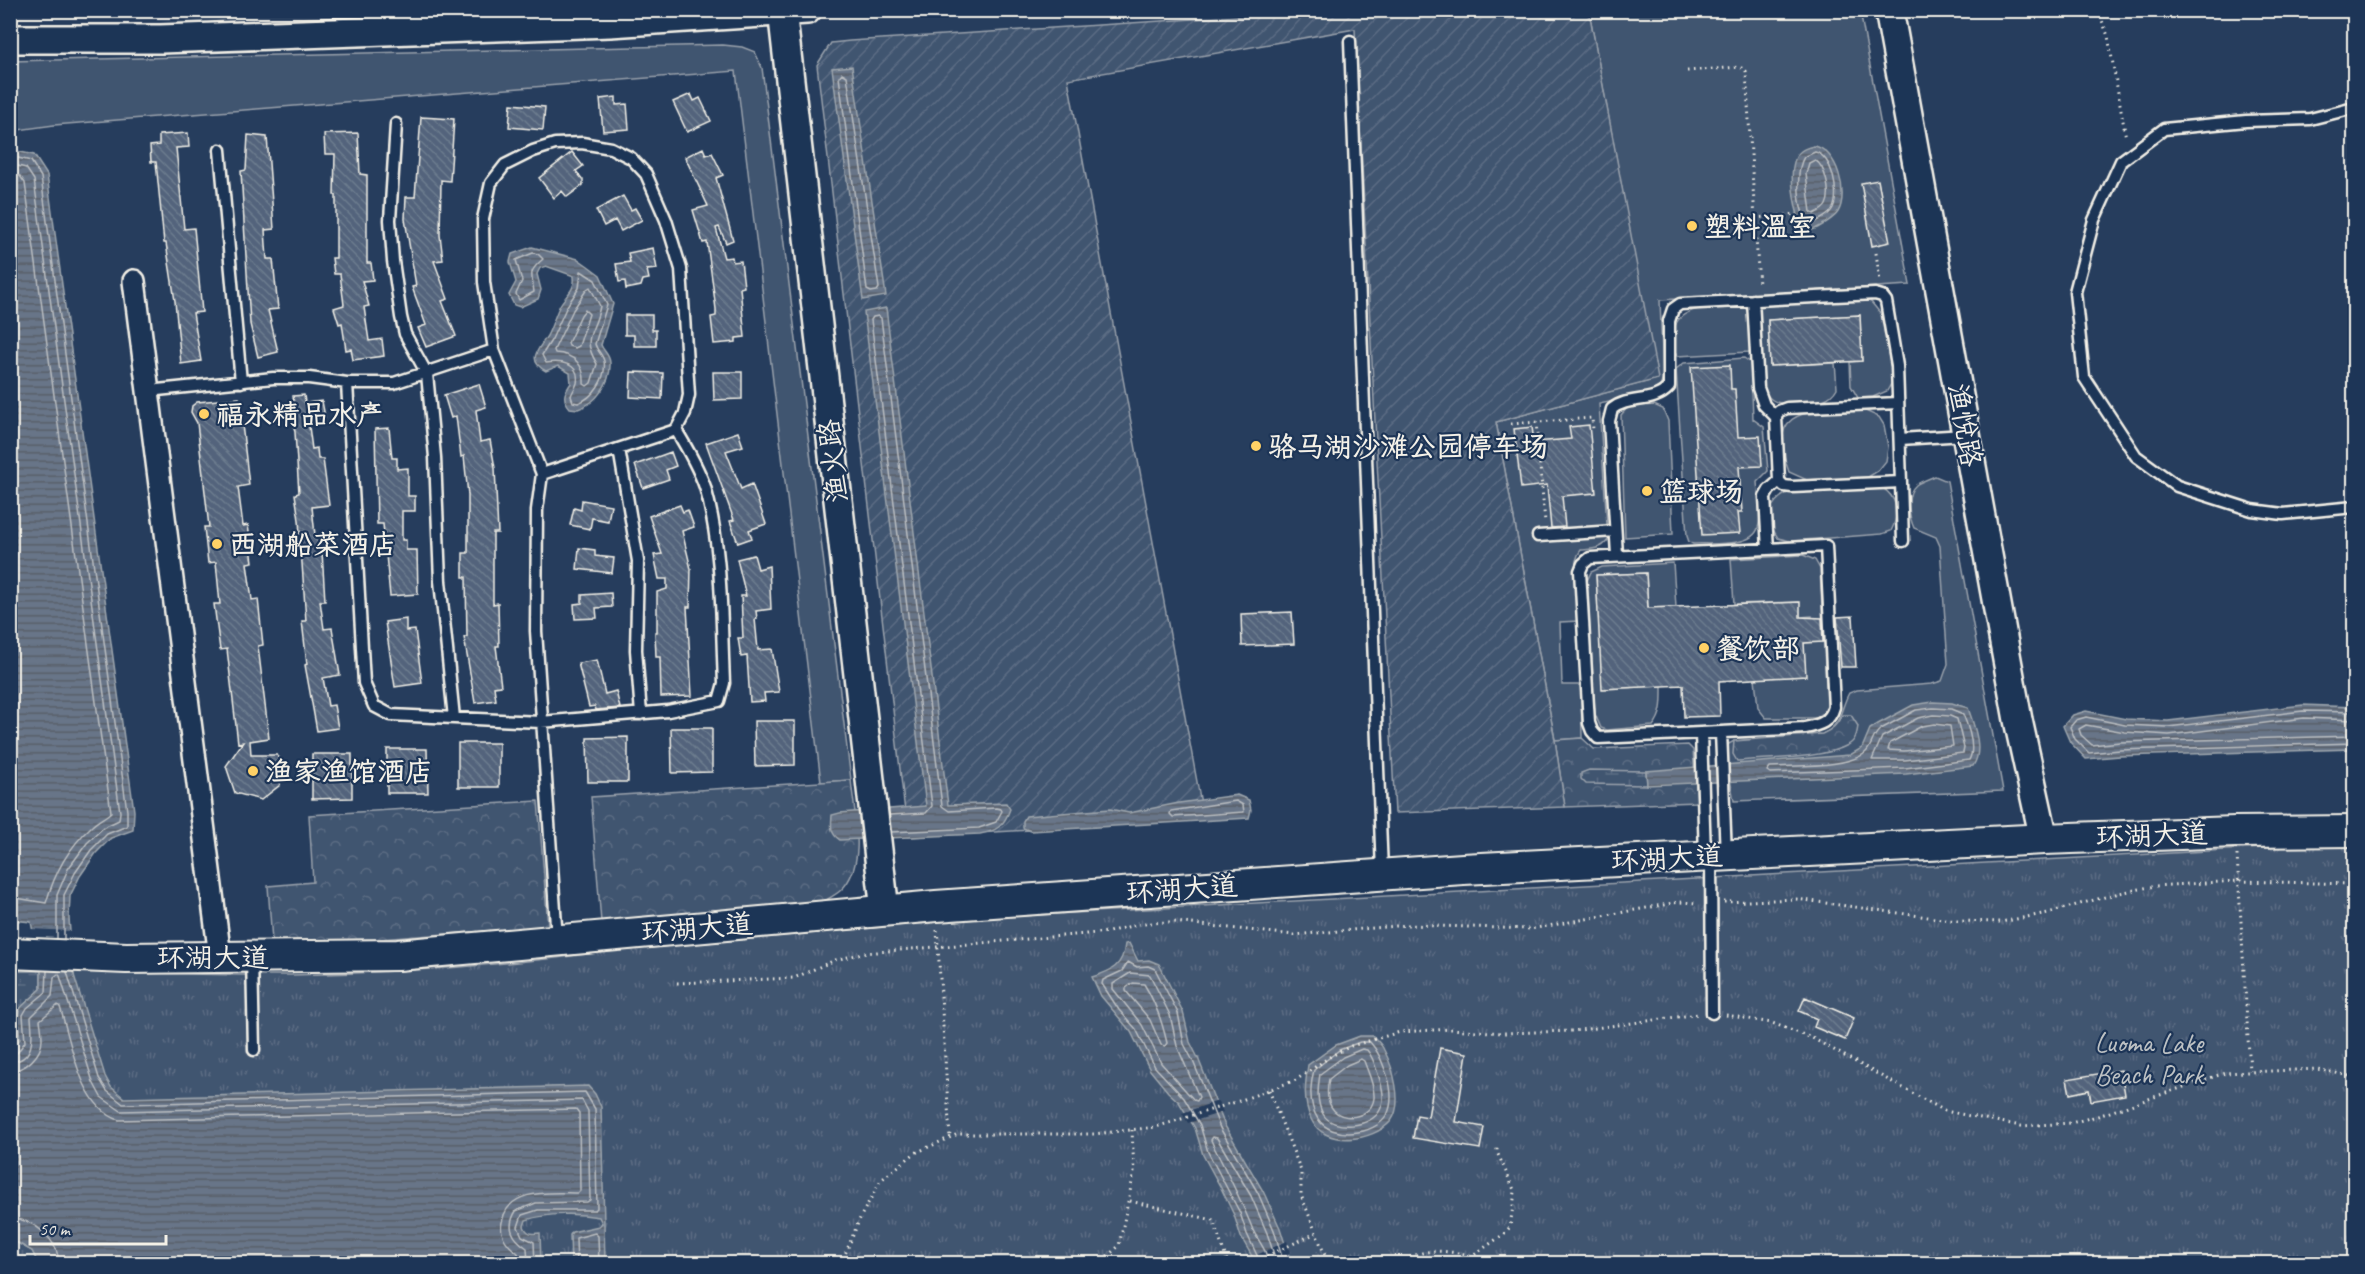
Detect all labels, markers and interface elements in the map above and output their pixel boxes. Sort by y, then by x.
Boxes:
place label: 塑料温室 [1704,209,1816,244]
marker: 塑料温室 [1685,219,1699,233]
street label: 渔悦路 [1940,381,1990,469]
place label: 福永精品水产 [216,397,384,432]
marker: 福永精品水产 [197,407,211,421]
street label: 渔火路 [811,417,855,505]
place label: 骆马湖沙滩公园停车场 [1268,429,1548,464]
marker: 骆马湖沙滩公园停车场 [1249,439,1263,453]
place label: 篮球场 [1659,474,1743,509]
marker: 篮球场 [1640,484,1654,498]
place label: 西湖船菜酒店 [229,527,397,562]
marker: 西湖船菜酒店 [210,537,224,551]
place label: 餐饮部 [1716,631,1800,666]
marker: 餐饮部 [1697,641,1711,655]
place label: 渔家渔馆酒店 [265,754,433,789]
marker: 渔家渔馆酒店 [246,764,260,778]
street label: 环湖大道 [2095,816,2209,854]
street label: 环湖大道 [1610,838,1724,878]
street label: 环湖大道 [1125,868,1239,910]
street label: 环湖大道 [640,906,754,950]
street label: 环湖大道 [157,940,269,975]
park label: Luoma Lake Beach Park [2095,1025,2206,1092]
scale bar [30,1208,166,1246]
text: 50 m [39,1218,72,1240]

